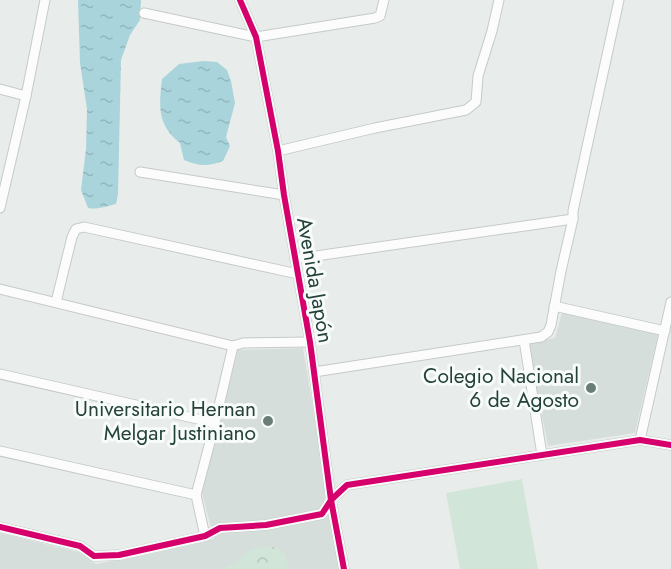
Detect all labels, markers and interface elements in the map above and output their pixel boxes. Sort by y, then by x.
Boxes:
street label: Avenida Japón [289,215,341,345]
place label: Colegio Nacional 6 de Agosto [423,361,579,415]
marker: Colegio Nacional 6 de Agosto [584,381,598,395]
place label: Universitario Hernan Melgar Justiniano [75,394,256,448]
marker: Universitario Hernan Melgar Justiniano [261,414,275,428]

